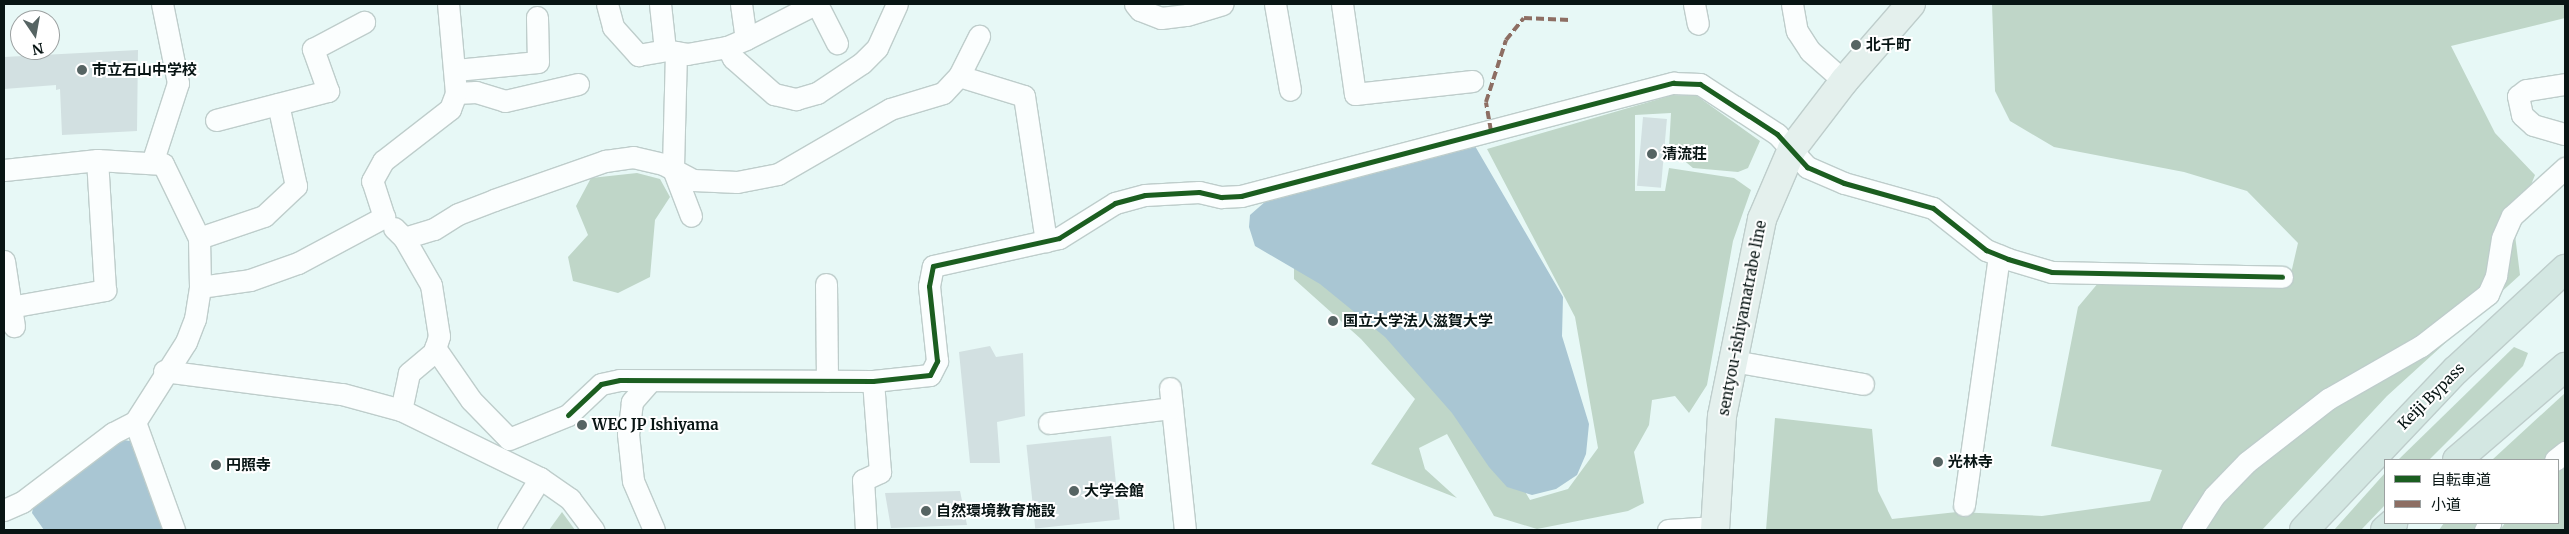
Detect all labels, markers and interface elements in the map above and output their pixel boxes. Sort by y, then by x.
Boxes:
north arrow [10,10,60,60]
place label: 北千町 [1866,36,1911,54]
text: N [31,39,45,59]
marker: 北千町 [1850,39,1862,51]
place label: 市立石山中学校 [92,61,197,79]
marker: 市立石山中学校 [76,64,88,76]
place label: 清流荘 [1662,145,1707,163]
marker: 清流荘 [1646,148,1658,160]
street label: sentyou-ishiyamatrabe line [1714,219,1770,417]
place label: 国立大学法人滋賀大学 [1343,312,1493,330]
marker: 国立大学法人滋賀大学 [1327,315,1339,327]
street label: Keiji Bypass [2394,359,2468,433]
place label: WEC JP Ishiyama [592,416,719,434]
marker: WEC JP Ishiyama [576,419,588,431]
place label: 光林寺 [1948,453,1993,471]
place label: 円照寺 [226,456,271,474]
marker: 光林寺 [1932,456,1944,468]
marker: 円照寺 [210,459,222,471]
legend [2384,459,2559,524]
text: 自転車道 [2431,470,2491,489]
place label: 大学会館 [1084,482,1144,500]
marker: 大学会館 [1068,485,1080,497]
text: 小道 [2431,495,2461,514]
place label: 自然環境教育施設 [936,502,1056,520]
marker: 自然環境教育施設 [920,505,932,517]

